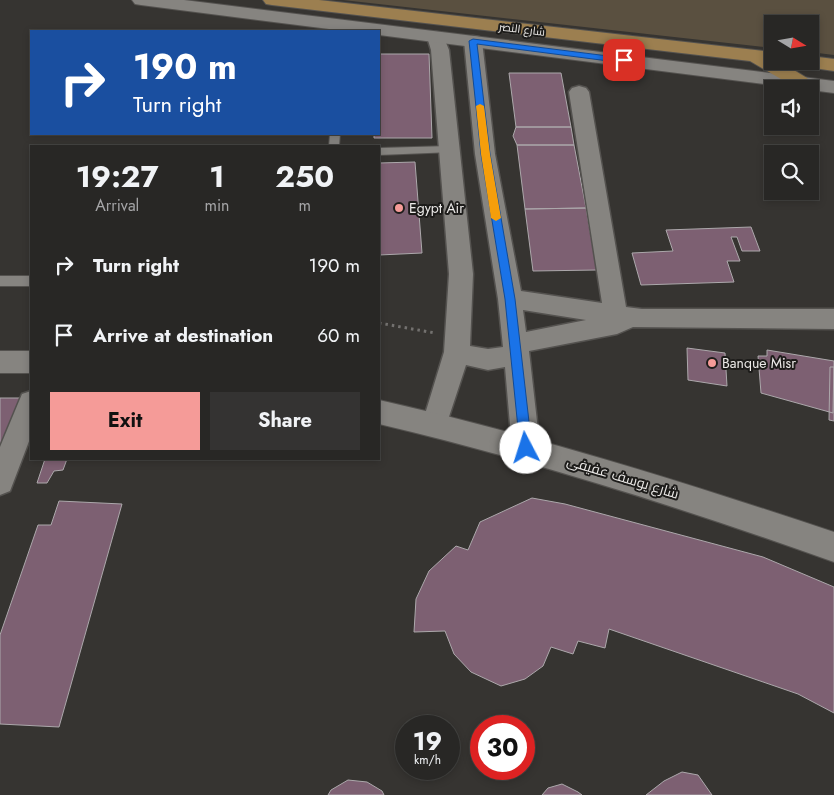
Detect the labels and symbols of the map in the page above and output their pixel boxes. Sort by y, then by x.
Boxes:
north arrow [764,15,819,70]
street label: شارع النصر [497,18,546,40]
pin [603,39,645,81]
place label: Egypt Air [409,198,464,218]
marker: Egypt Air [393,202,405,214]
place label: Banque Misr [722,353,796,373]
marker: Banque Misr [706,357,718,369]
position arrow [499,421,551,473]
street label: شارع يوسف عفيفى [564,450,682,504]
speed limit sign: 30 [470,715,535,780]

